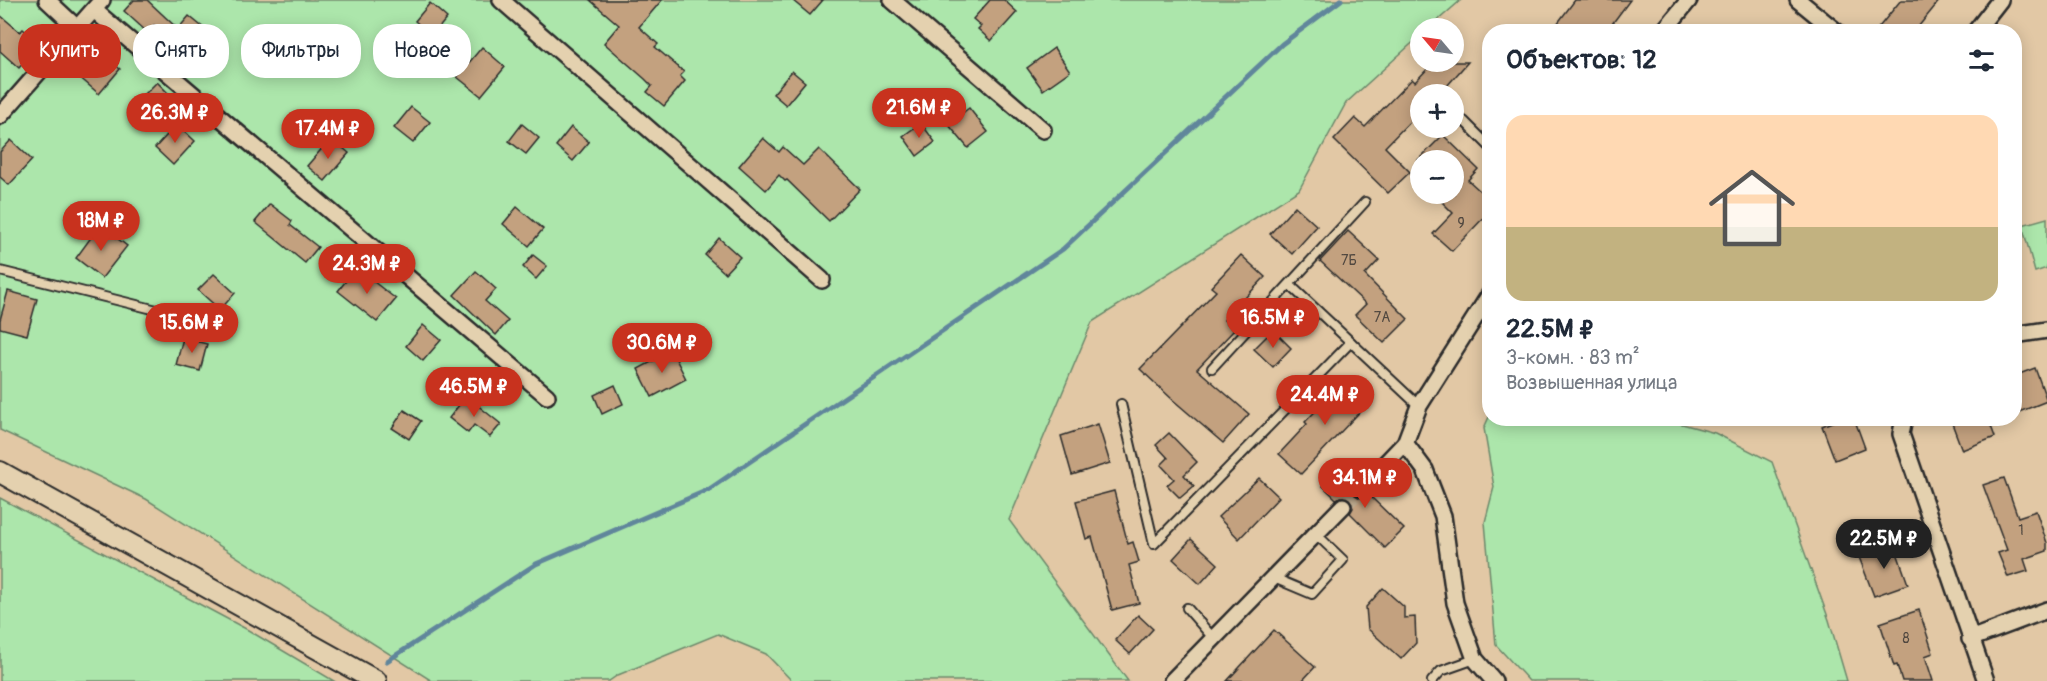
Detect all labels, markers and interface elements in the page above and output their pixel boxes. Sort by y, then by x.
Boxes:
north arrow [1410,18,1464,72]
map controls [1410,18,1464,204]
chip: Купить [18,24,121,78]
chip: Снять [133,24,229,78]
chip: Фильтры [241,24,361,78]
chip: Новое [373,24,471,78]
text: Объектов: 12 [1506,44,1657,76]
icon: filters [1965,44,1998,77]
button: + [1410,84,1464,138]
pin: 21.6M ₽ [864,88,974,139]
pin: 26.3M ₽ [120,93,230,144]
text: 21.6M ₽ [886,95,952,120]
text: 26.3M ₽ [140,100,210,125]
pin: 17.4M ₽ [273,109,383,160]
text: 17.4M ₽ [295,116,361,141]
button: − [1410,150,1464,204]
icon: home [1698,154,1806,262]
pin: 18M ₽ [59,201,143,252]
text: 18M ₽ [77,208,125,233]
house number: 9 [1457,215,1465,232]
pin: 24.3M ₽ [312,244,422,295]
text: 24.3M ₽ [332,251,402,276]
house number: 7Б [1341,252,1357,269]
pin: 16.5M ₽ [1218,298,1328,349]
pin: 15.6M ₽ [137,303,247,354]
text: 16.5M ₽ [1240,305,1306,330]
house number: 7А [1374,309,1390,326]
text: 15.6M ₽ [159,310,225,335]
text: 22.5M ₽ [1506,313,1595,345]
pin: 30.6M ₽ [607,323,717,374]
text: 30.6M ₽ [626,330,698,355]
text: 3-комн. · 83 m² [1506,345,1640,370]
pin: 46.5M ₽ [419,367,529,418]
text: Возвышенная улица [1506,370,1677,395]
text: 46.5M ₽ [439,374,509,399]
pin: 24.4M ₽ [1270,375,1380,426]
text: 24.4M ₽ [1290,382,1360,407]
pin: 34.1M ₽ [1310,458,1420,509]
text: 34.1M ₽ [1332,465,1398,490]
pin: 22.5M ₽ [1829,519,1939,570]
house number: 1 [2018,522,2024,539]
text: 22.5M ₽ [1850,526,1918,551]
house number: 8 [1902,630,1910,647]

